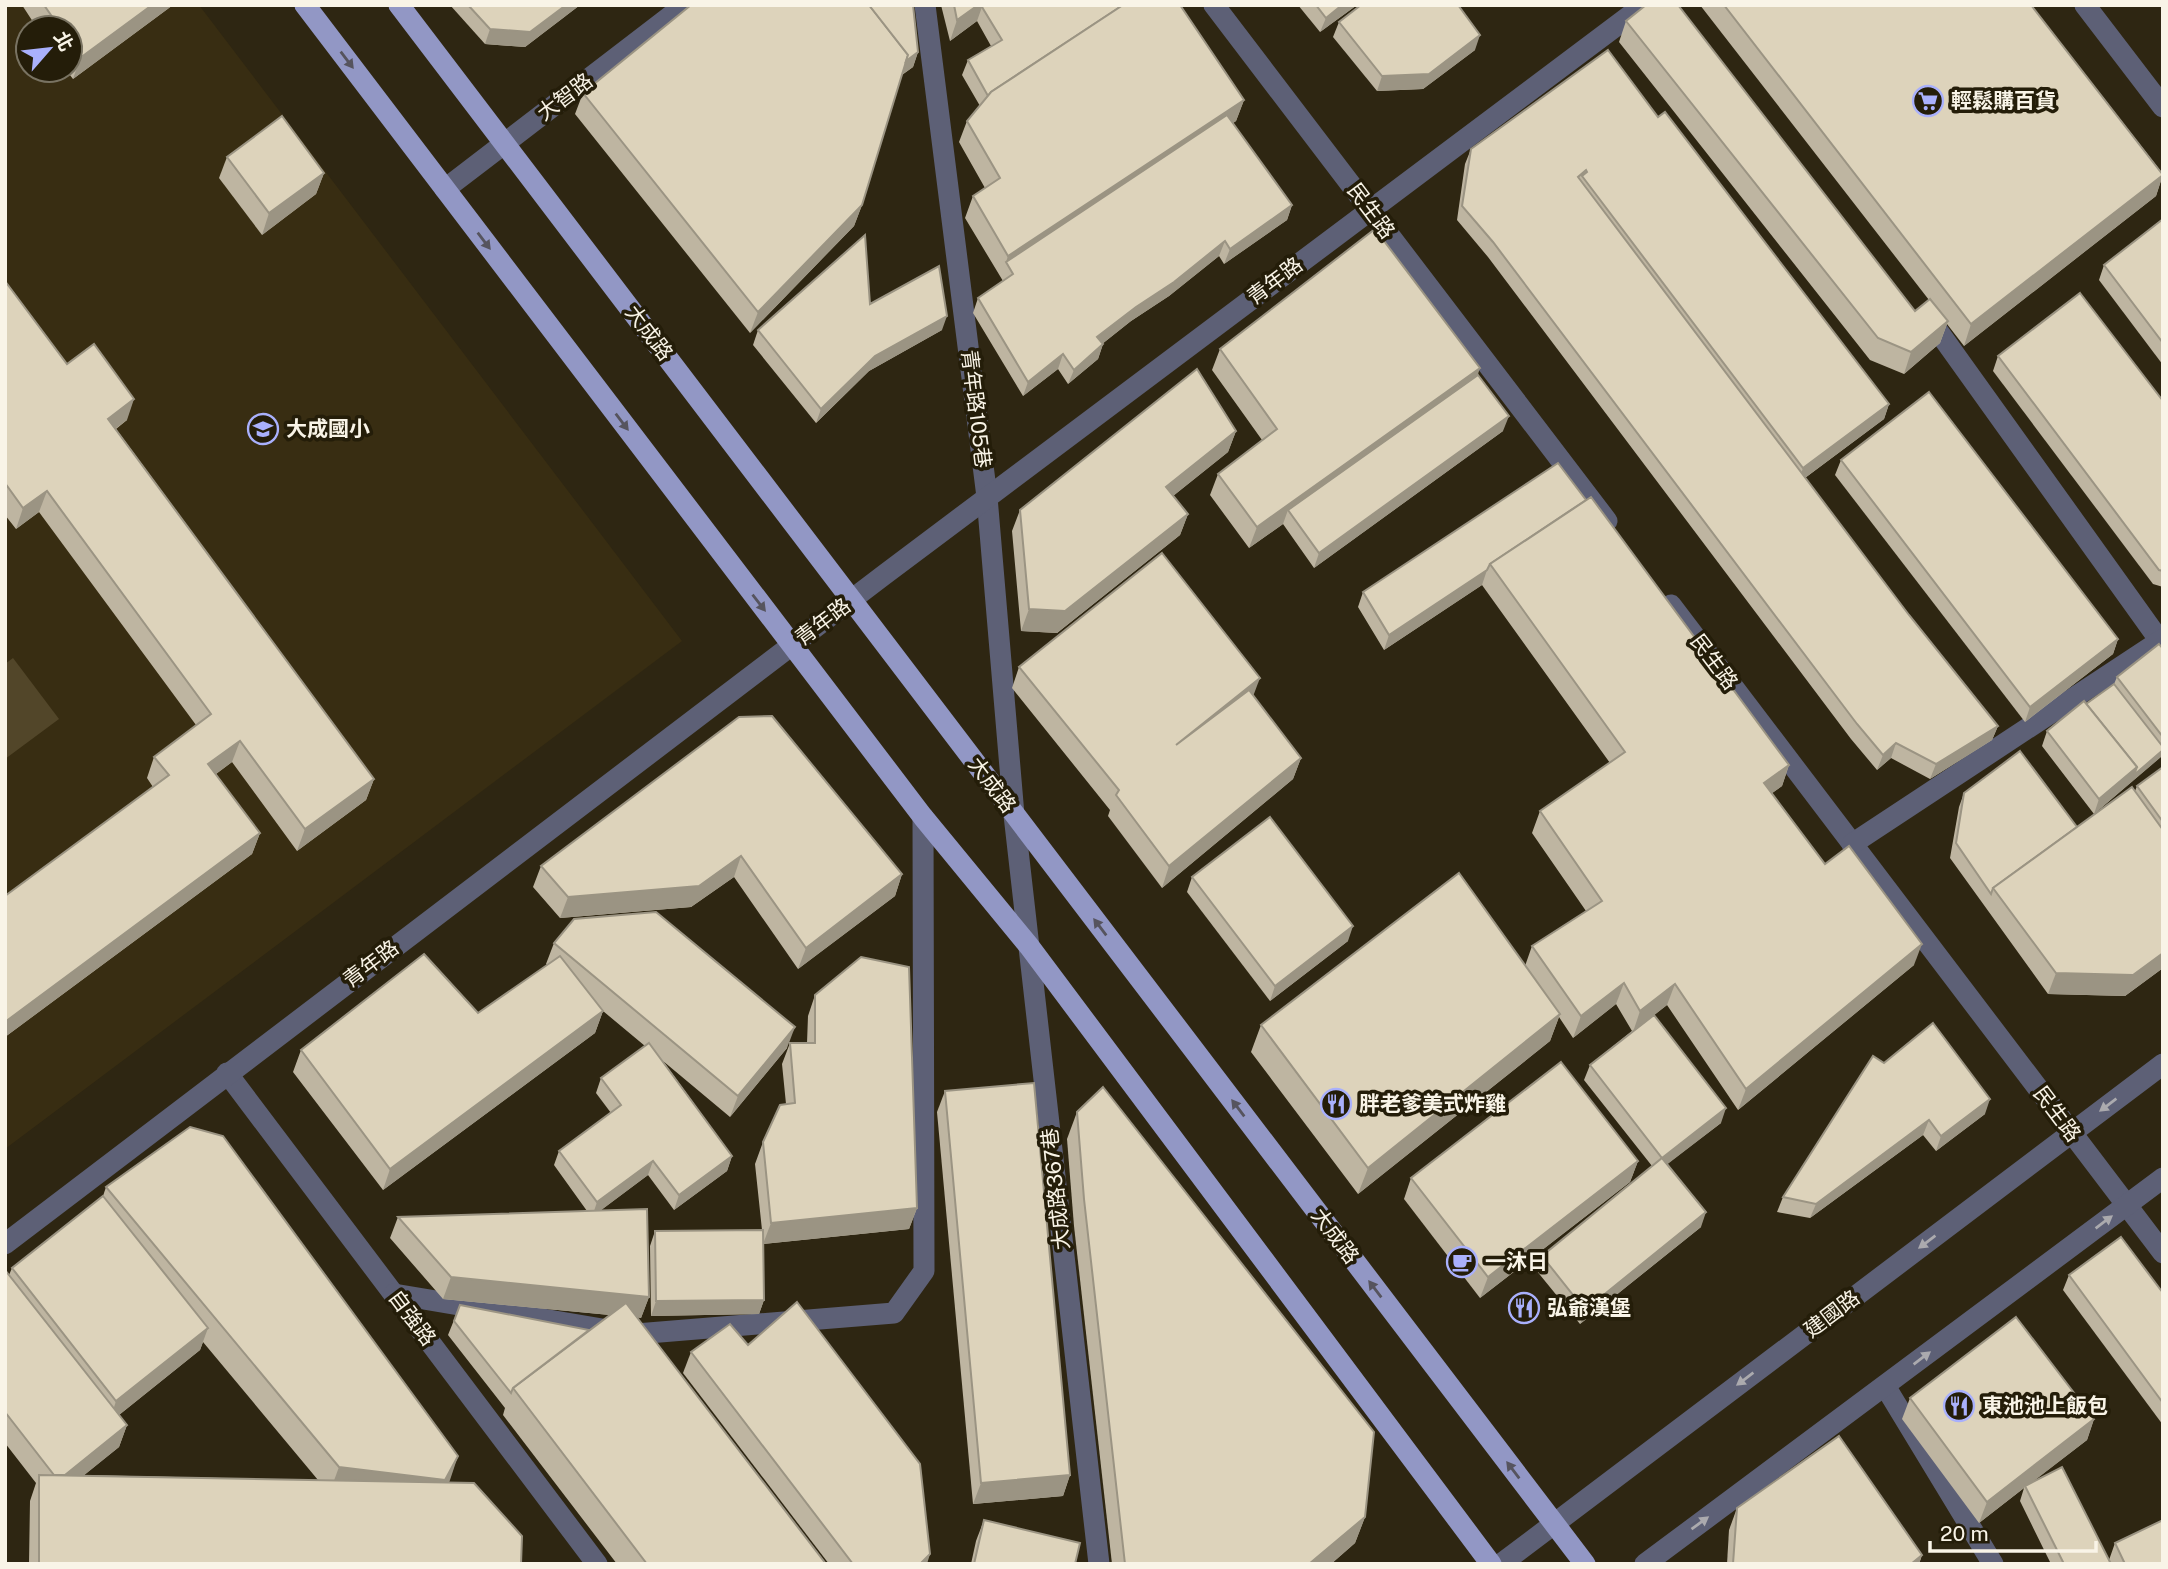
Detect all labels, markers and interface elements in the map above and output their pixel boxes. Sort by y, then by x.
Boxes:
north arrow [14,14,84,84]
text: 北 [50,27,78,55]
one-way arrow [339,50,354,68]
street label: 大智路 [532,68,597,126]
supermarket icon: 輕鬆購百貨 [1911,84,1945,118]
place label: 輕鬆購百貨 [1951,88,2056,113]
street label: 民生路 [1342,178,1400,243]
one-way arrow [477,232,491,250]
street label: 青年路 [1242,252,1307,310]
street label: 大成路 [620,300,678,365]
street label: 青年路105巷 [957,348,996,469]
school or university icon: 大成國小 [246,412,280,446]
one-way arrow [614,413,628,431]
place label: 大成國小 [286,416,370,441]
street label: 青年路 [790,593,855,651]
one-way arrow [752,594,766,612]
street label: 民生路 [1685,629,1743,694]
street label: 大成路 [963,752,1021,817]
one-way arrow [1092,918,1107,936]
street label: 青年路 [338,935,403,993]
street label: 民生路 [2028,1081,2086,1146]
restaurant icon: 胖老爹美式炸雞 [1319,1087,1353,1121]
place label: 胖老爹美式炸雞 [1359,1091,1506,1116]
one-way arrow [2099,1098,2117,1112]
one-way arrow [1230,1099,1245,1117]
street label: 大成路367巷 [1037,1127,1074,1251]
street label: 大成路 [1306,1203,1364,1268]
one-way arrow [2095,1216,2113,1230]
one-way arrow [1917,1235,1936,1249]
cafe icon: 一沐日 [1445,1245,1479,1279]
place label: 一沐日 [1485,1249,1548,1274]
one-way arrow [1369,1280,1383,1298]
street label: 自強路 [383,1285,441,1350]
street label: 建國路 [1799,1285,1864,1343]
restaurant icon: 弘爺漢堡 [1507,1291,1541,1325]
place label: 弘爺漢堡 [1547,1295,1631,1320]
one-way arrow [1913,1352,1931,1366]
one-way arrow [1737,1372,1755,1387]
restaurant icon: 東池池上飯包 [1942,1389,1976,1423]
place label: 東池池上飯包 [1982,1393,2108,1418]
one-way arrow [1507,1461,1521,1479]
scale bar [1930,1510,2096,1554]
one-way arrow [1691,1516,1709,1530]
text: 20 m [1940,1521,1989,1546]

